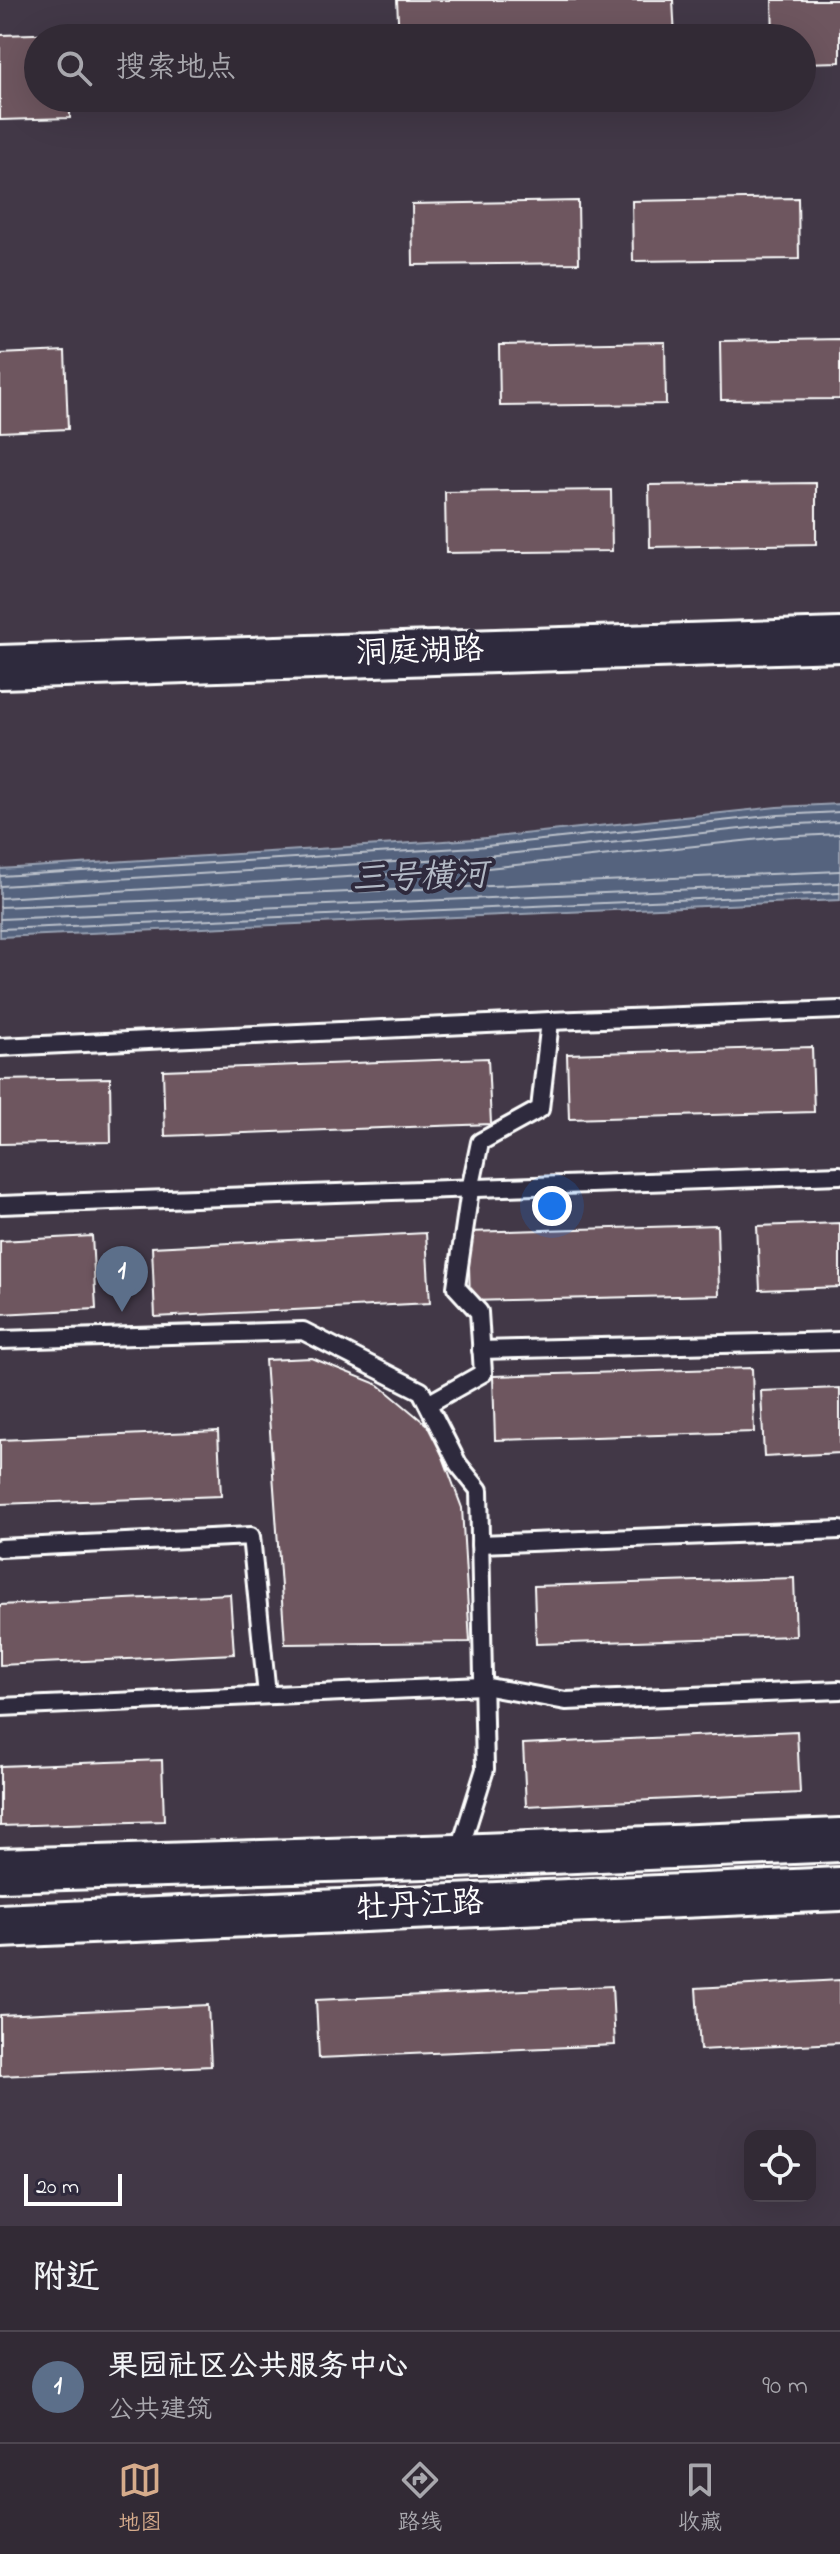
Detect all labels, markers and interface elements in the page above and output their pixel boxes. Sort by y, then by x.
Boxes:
search box [24,24,816,112]
icon: search [52,46,96,90]
text: 搜索地点 [116,47,236,91]
street label: 洞庭湖路 [355,627,485,679]
water label: 三号横河 [351,851,494,906]
your location [532,1186,572,1226]
pin: 1 [96,1246,148,1312]
street label: 牡丹江路 [355,1880,485,1934]
map controls [744,2130,816,2202]
button: locate [744,2130,816,2202]
scale bar [24,2170,122,2206]
text: 20 m [36,2172,79,2204]
text: 附近 [32,2254,100,2304]
text: 果园社区公共服务中心 [108,2346,408,2390]
text: 1 [54,2368,62,2406]
text: 90 m [762,2368,808,2406]
text: 公共建筑 [108,2392,212,2430]
tab: 地图 [118,2458,162,2540]
tab: 路线 [398,2458,442,2540]
tab: 收藏 [678,2458,722,2540]

